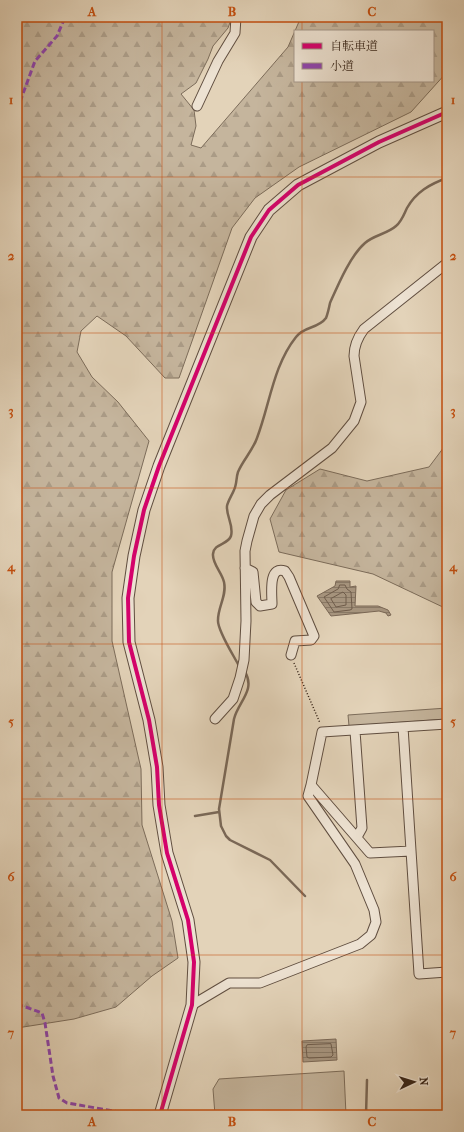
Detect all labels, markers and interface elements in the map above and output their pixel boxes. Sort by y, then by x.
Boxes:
text: A [87,4,97,19]
text: B [228,4,237,19]
text: C [368,4,377,19]
legend [294,30,434,82]
text: 自転車道 [330,39,378,53]
text: 小道 [330,59,354,73]
text: 1 [9,92,14,107]
text: 1 [451,92,456,107]
text: 2 [8,248,15,263]
text: 2 [450,248,457,263]
text: 3 [8,403,14,419]
text: 3 [450,403,456,419]
text: 4 [6,559,16,575]
text: 4 [448,559,458,575]
text: 5 [8,714,14,729]
text: 5 [450,714,456,729]
text: 6 [7,869,15,884]
text: 6 [449,869,457,884]
text: 7 [7,1025,15,1040]
text: 7 [449,1025,457,1040]
north arrow [394,1062,434,1102]
text: N [417,1077,430,1087]
text: A [87,1114,97,1129]
text: B [228,1114,237,1129]
text: C [368,1114,377,1129]

